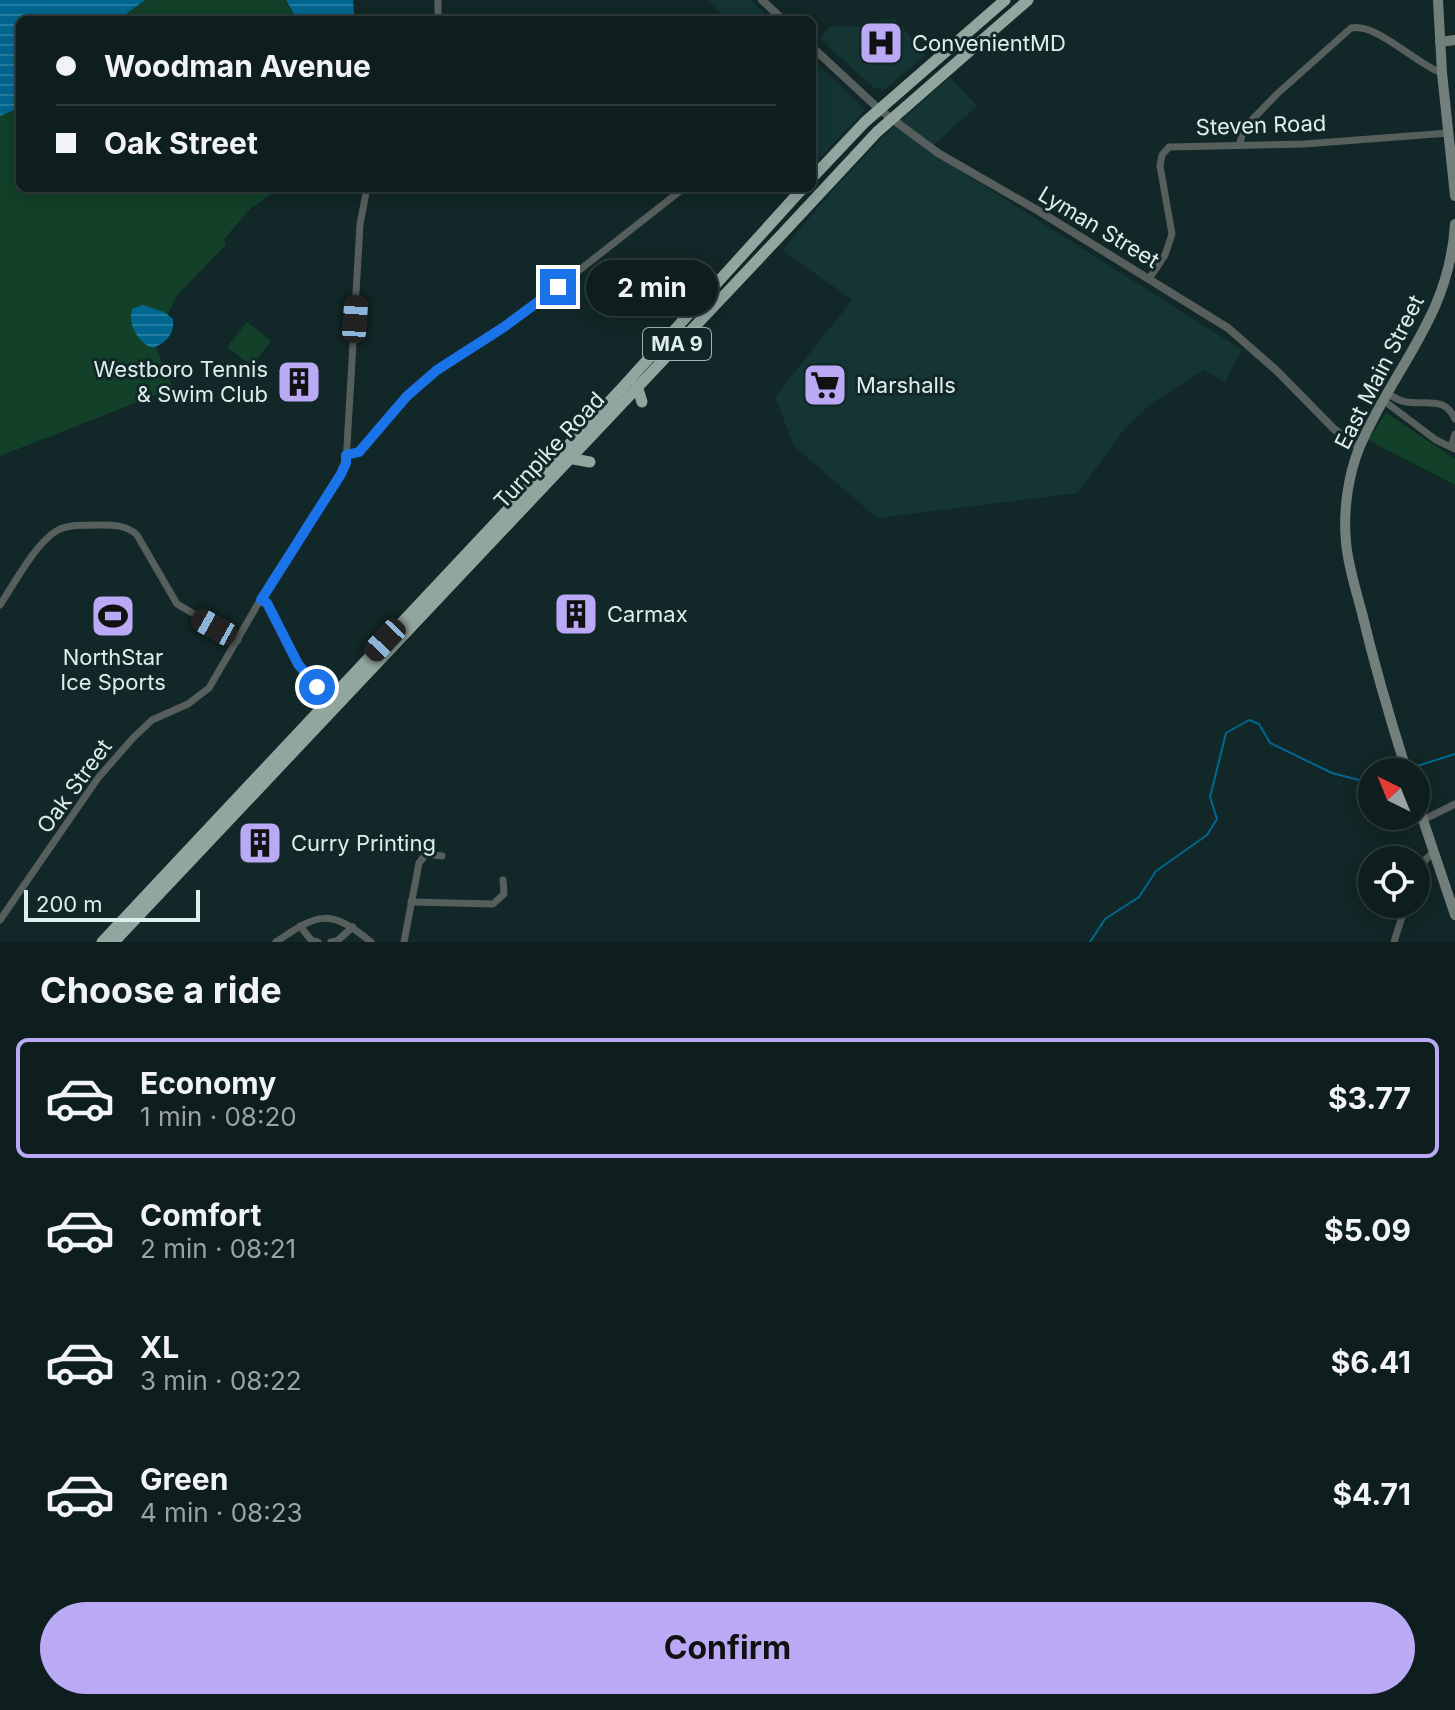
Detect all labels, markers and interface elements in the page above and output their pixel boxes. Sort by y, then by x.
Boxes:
hospital icon: ConvenientMD [857,19,905,67]
place label: ConvenientMD [912,30,1066,56]
text: Woodman Avenue [104,48,371,84]
street label: Steven Road [1195,110,1327,140]
text: Oak Street [104,125,258,161]
street label: Lyman Street [1034,181,1164,273]
callout: 2 min [586,259,718,315]
route end [540,269,576,305]
text: 2 min [617,272,687,303]
street label: East Main Street [1329,291,1429,453]
car [341,294,369,344]
road number: MA 9 [643,328,711,360]
place label: Westboro Tennis & Swim Club [94,356,268,407]
building icon: Westboro Tennis & Swim Club [275,358,323,406]
supermarket icon: Marshalls [801,361,849,409]
place label: Marshalls [856,372,956,398]
street label: Turnpike Road [488,386,610,514]
building icon: Carmax [552,590,600,638]
sports icon: NorthStar Ice Sports [89,592,137,640]
place label: Carmax [607,601,688,627]
car [187,605,241,649]
car [360,614,410,666]
place label: NorthStar Ice Sports [60,644,166,695]
route start [299,669,335,705]
street label: Oak Street [31,734,117,838]
north arrow [1358,758,1430,830]
map controls [1358,758,1430,918]
building icon: Curry Printing [236,819,284,867]
place label: Curry Printing [291,830,436,856]
button: locate [1358,846,1430,918]
scale bar [24,886,200,922]
text: 200 m [36,891,103,917]
text: Choose a ride [40,968,282,1012]
icon: car [44,1062,116,1134]
text: Economy [140,1065,276,1101]
text: $3.77 [1328,1080,1411,1116]
text: 1 min · 08:20 [140,1101,297,1132]
icon: car [44,1194,116,1266]
text: Comfort [140,1197,261,1233]
text: $5.09 [1324,1212,1411,1248]
text: 2 min · 08:21 [140,1233,296,1264]
icon: car [44,1326,116,1398]
text: XL [140,1329,179,1365]
text: $6.41 [1331,1344,1411,1380]
text: 3 min · 08:22 [140,1365,302,1396]
icon: car [44,1458,116,1530]
text: Green [140,1461,228,1497]
text: $4.71 [1332,1476,1411,1512]
text: 4 min · 08:23 [140,1497,303,1528]
button: Confirm [40,1602,1415,1694]

